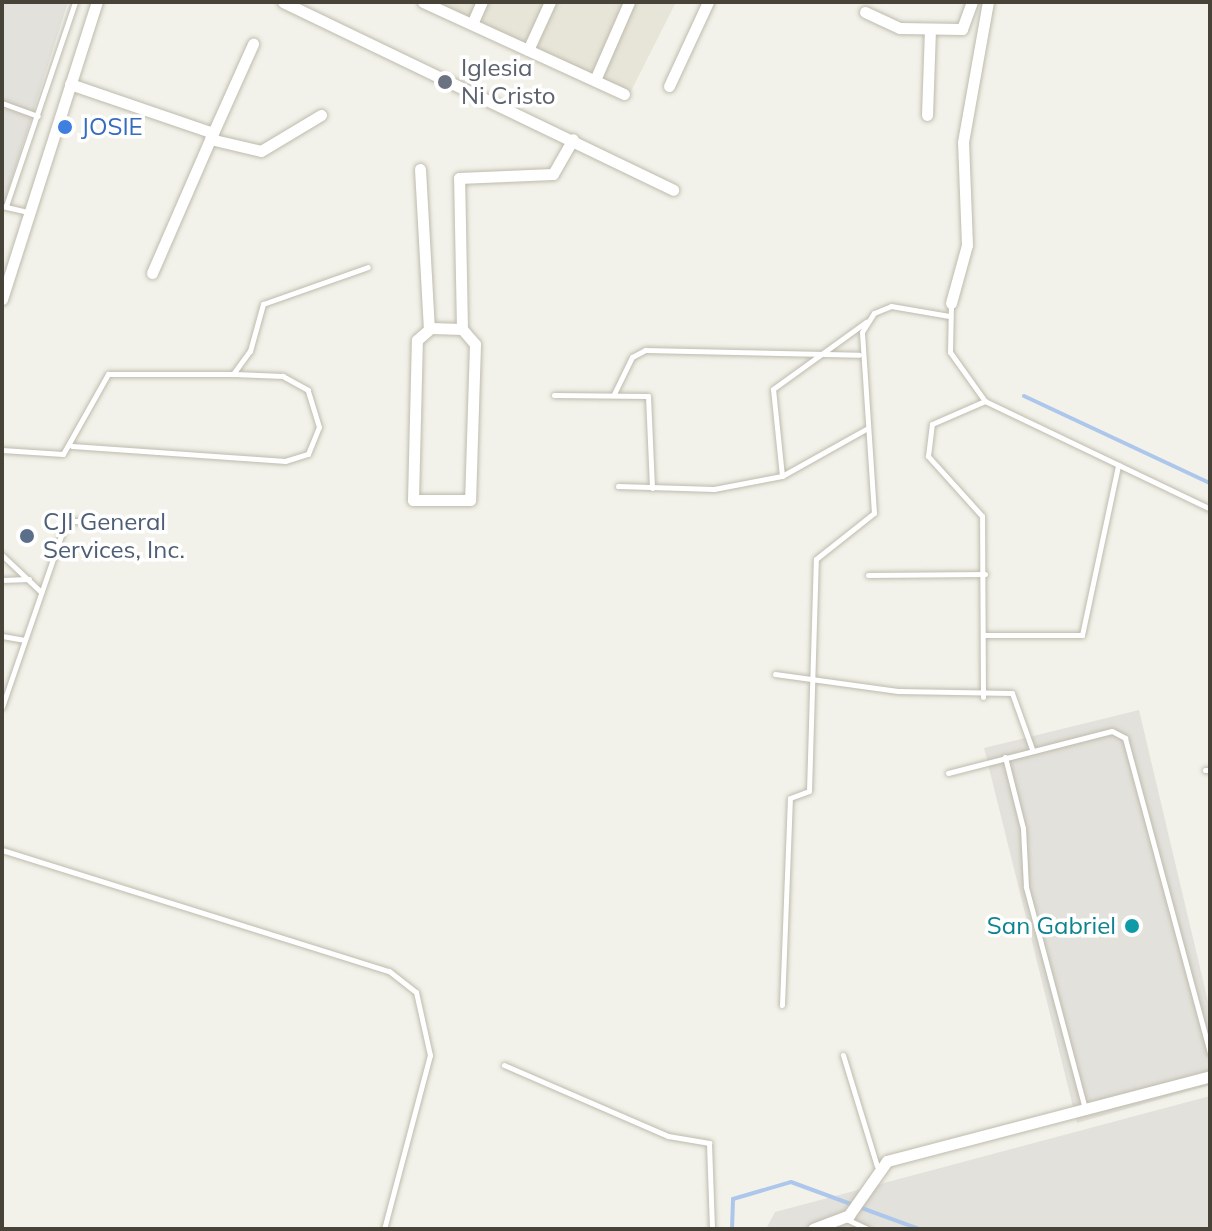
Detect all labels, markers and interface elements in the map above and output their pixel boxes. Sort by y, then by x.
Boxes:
place label: Iglesia Ni Cristo [461,54,556,110]
marker: Iglesia Ni Cristo [436,73,454,91]
place label: JOSIE [81,113,143,141]
marker: JOSIE [56,118,74,136]
place label: CJI General Services, Inc. [43,508,185,564]
marker: CJI General Services, Inc. [18,527,36,545]
place label: San Gabriel [987,912,1116,940]
marker: San Gabriel [1123,917,1141,935]

